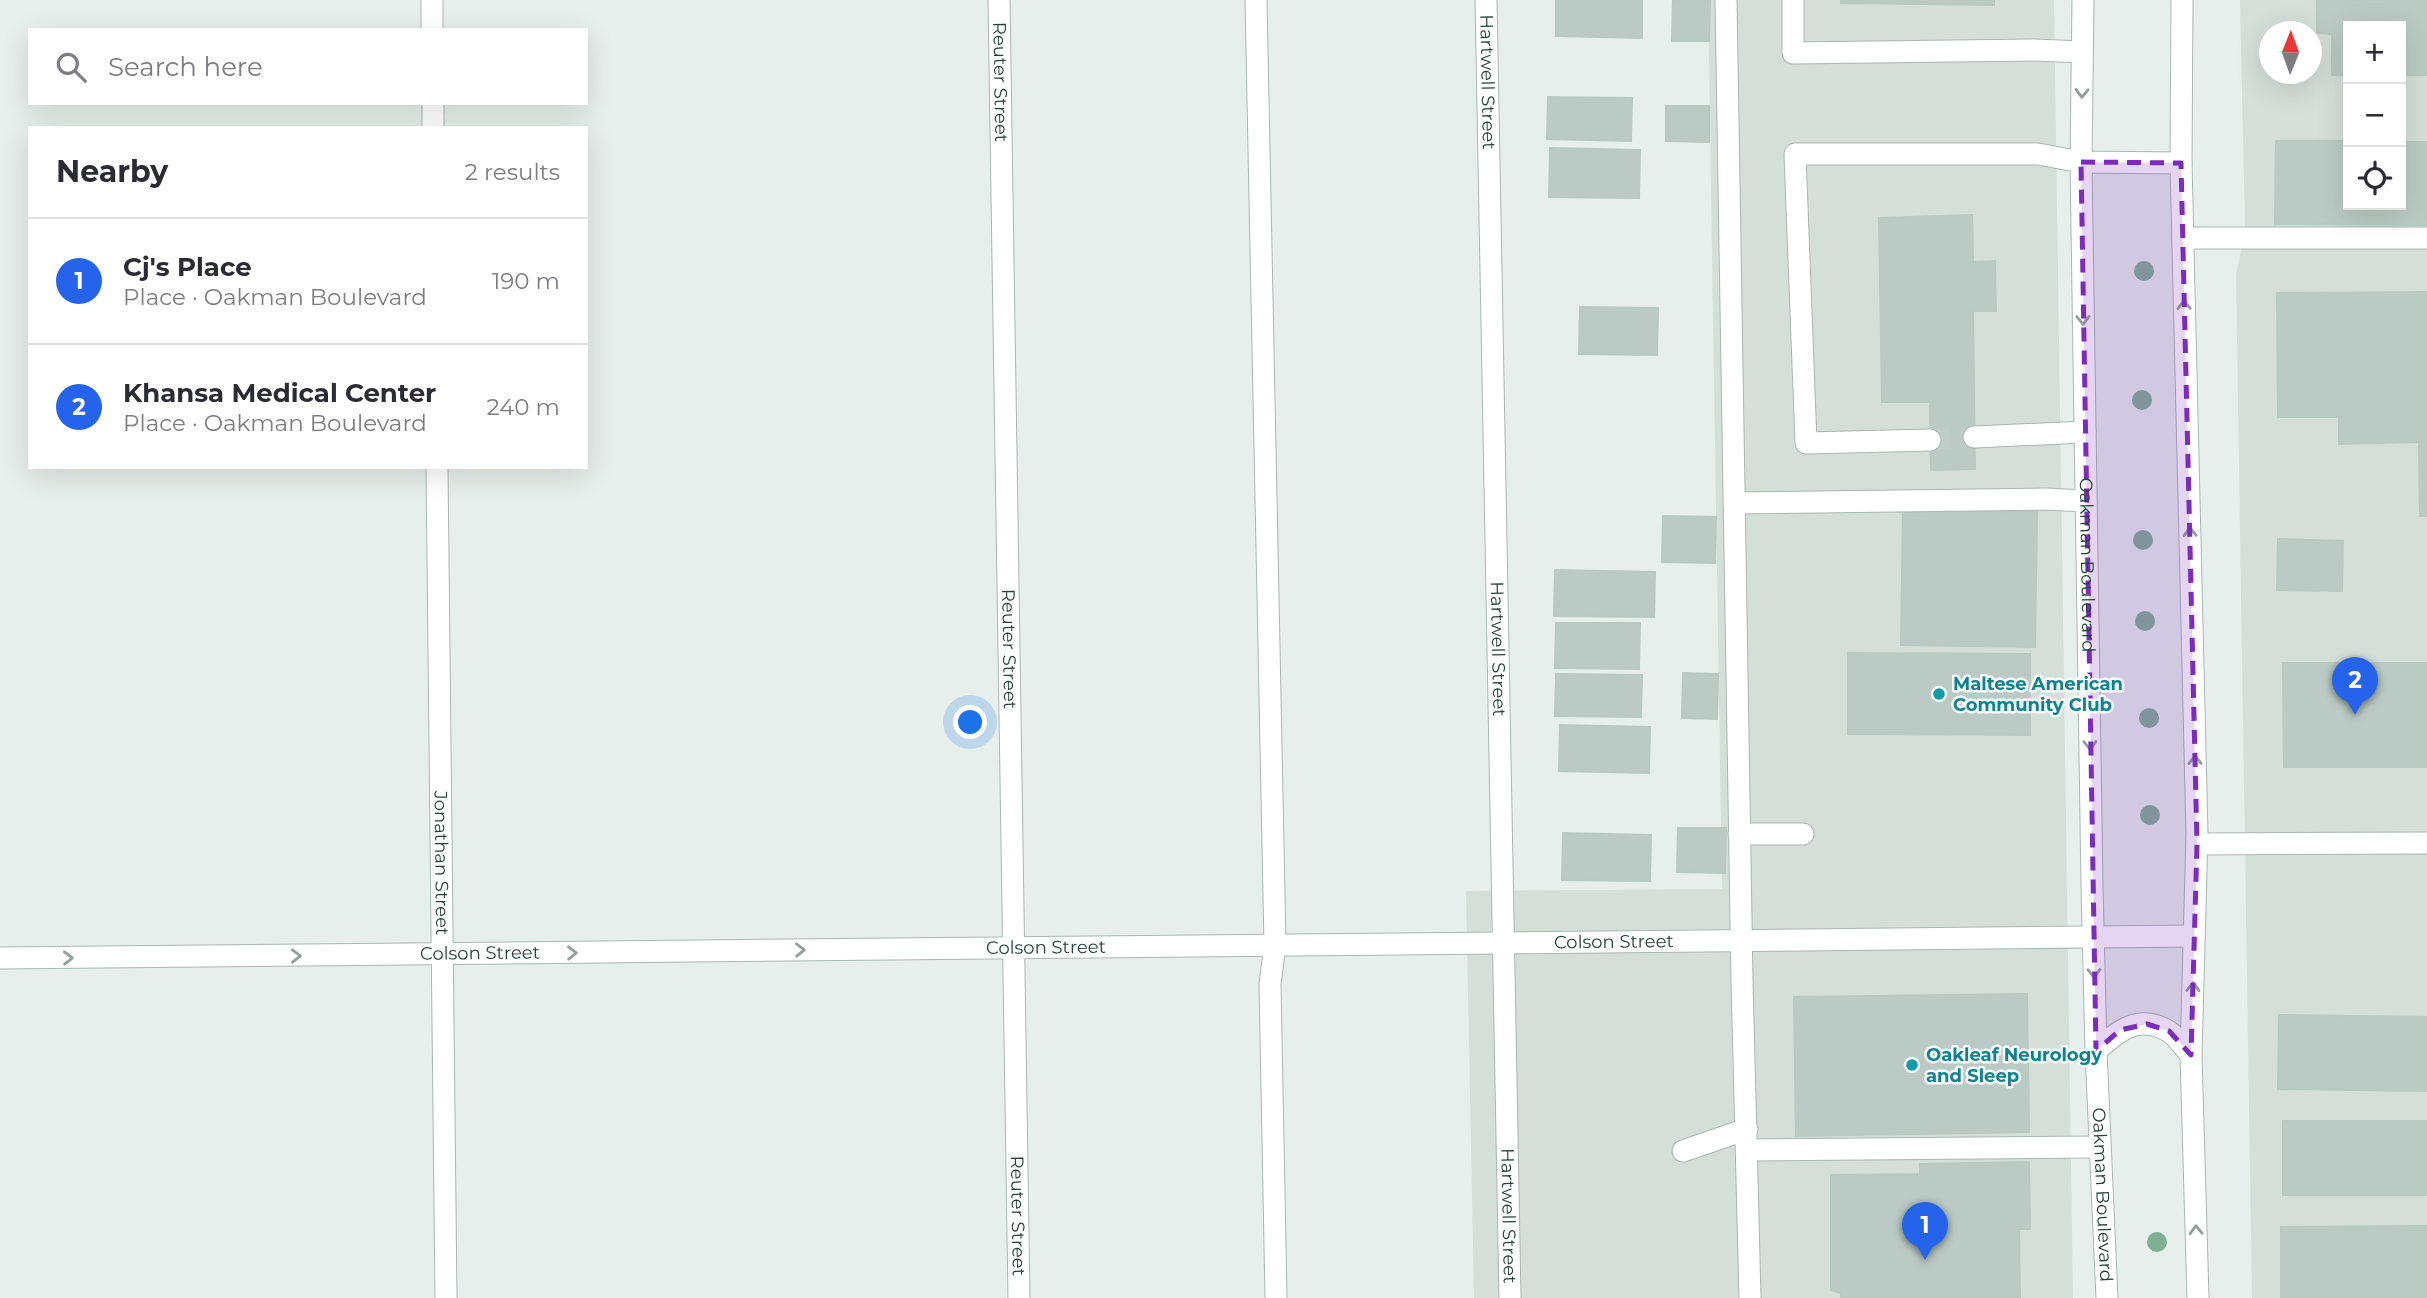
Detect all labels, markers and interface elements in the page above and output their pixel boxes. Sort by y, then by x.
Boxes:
street label: Hartwell Street [1475,14,1500,150]
north arrow [2259,21,2322,84]
map controls [2343,21,2406,210]
button: + [2343,21,2406,84]
street label: Reuter Street [988,22,1012,142]
search box [28,28,588,105]
icon: search [52,48,90,86]
text: Search here [108,51,263,83]
button: − [2343,84,2406,147]
one-way arrow [2074,88,2090,98]
button: locate [2343,147,2406,210]
text: Nearby [56,153,168,190]
text: 2 results [465,158,560,186]
text: Cj's Place [123,251,252,283]
text: 1 [74,267,84,295]
text: 190 m [492,267,560,295]
text: Place · Oakman Boulevard [123,283,427,311]
one-way arrow [2177,299,2192,310]
one-way arrow [2076,315,2091,326]
text: Khansa Medical Center [123,377,436,409]
text: 2 [72,393,86,421]
text: 240 m [487,393,560,421]
text: Place · Oakman Boulevard [123,409,427,437]
street label: Oakman Boulevard [2075,477,2099,652]
one-way arrow [2182,527,2197,538]
street label: Hartwell Street [1486,581,1510,717]
street label: Reuter Street [997,589,1021,709]
pin: 2 [2332,657,2378,715]
place label: Maltese American Community Club [1953,673,2123,716]
marker: Maltese American Community Club [1931,686,1947,702]
your location [953,705,987,739]
one-way arrow [2083,740,2098,751]
one-way arrow [2187,754,2203,765]
street label: Jonathan Street [429,790,453,935]
street label: Colson Street [1554,930,1674,953]
street label: Colson Street [986,936,1106,959]
street label: Colson Street [420,942,540,965]
one-way arrow [795,942,805,958]
one-way arrow [567,945,578,960]
one-way arrow [291,948,301,964]
one-way arrow [63,950,74,966]
one-way arrow [2086,968,2102,978]
one-way arrow [2185,981,2201,992]
place label: Oakleaf Neurology and Sleep [1926,1044,2102,1087]
marker: Oakleaf Neurology and Sleep [1904,1057,1920,1073]
street label: Oakman Boulevard [2088,1107,2117,1282]
street label: Hartwell Street [1496,1148,1521,1284]
street label: Reuter Street [1006,1156,1030,1276]
pin: 1 [1902,1202,1948,1260]
one-way arrow [2189,1224,2204,1235]

